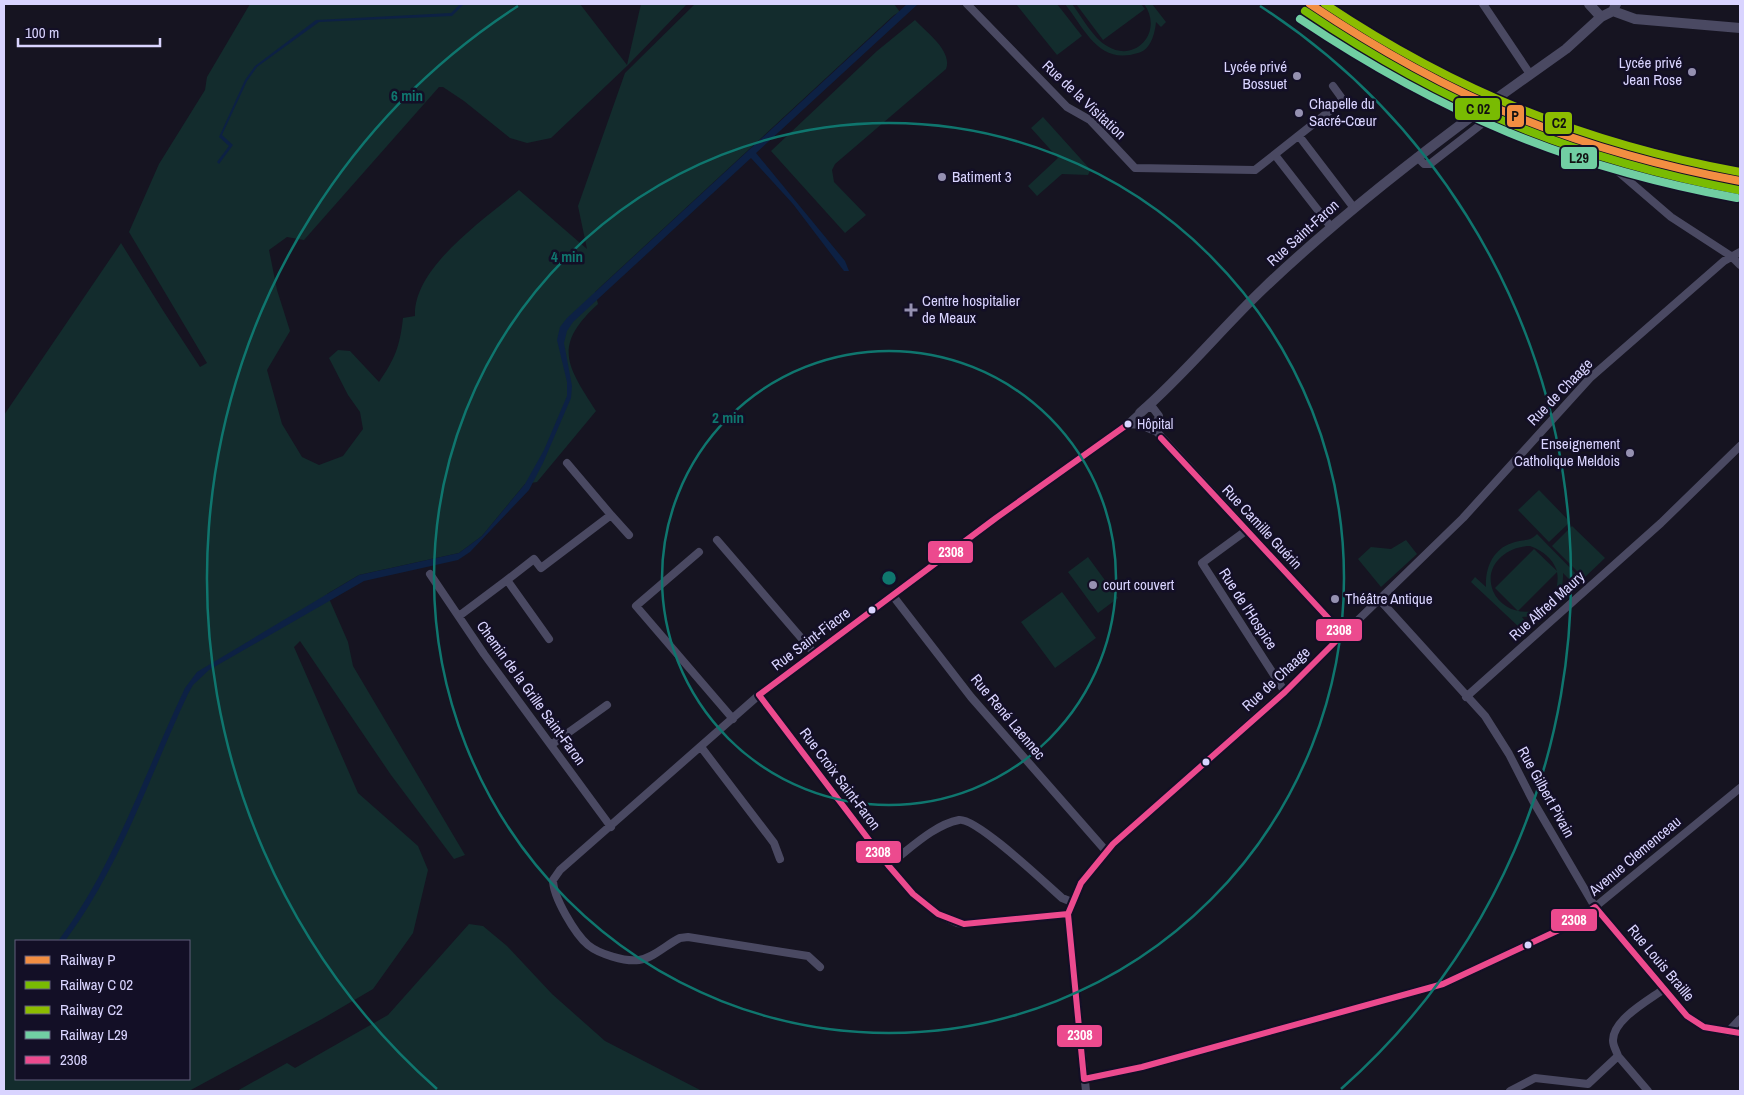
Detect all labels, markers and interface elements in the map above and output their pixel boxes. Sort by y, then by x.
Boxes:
scale bar [18,15,160,47]
text: 100 m [25,22,59,43]
place label: Lycée privé Jean Rose [1619,52,1682,90]
street label: Rue de la Visitation [1038,55,1131,144]
place label: Lycée privé Bossuet [1224,56,1288,94]
marker: Lycée privé Jean Rose [1686,66,1698,78]
marker: Lycée privé Bossuet [1291,70,1303,82]
text: 6 min [391,85,423,106]
place label: Chapelle du Sacré-Cœur [1309,93,1377,131]
line badge: C 02 [1454,97,1501,121]
text: C 02 [1466,100,1490,118]
line badge: P [1506,104,1525,128]
marker: Chapelle du Sacré-Cœur [1293,107,1305,119]
text: P [1511,107,1519,125]
line badge: C2 [1544,111,1573,135]
text: C2 [1552,114,1566,132]
line badge: L29 [1560,146,1598,170]
text: L29 [1569,149,1589,167]
place label: Batiment 3 [952,166,1012,187]
marker: Batiment 3 [936,171,948,183]
street label: Rue Saint-Faron [1262,195,1343,271]
text: 4 min [551,246,583,267]
place label: Centre hospitalier de Meaux [922,290,1020,328]
marker: Centre hospitalier de Meaux [904,303,918,317]
street label: Rue de Chaage [1522,353,1597,430]
text: 2 min [712,407,744,428]
place label: Hôpital [1137,415,1173,433]
marker: Hôpital [1123,419,1133,429]
place label: Enseignement Catholique Meldois [1514,433,1621,471]
marker: Enseignement Catholique Meldois [1624,447,1636,459]
street label: Rue Camille Guérin [1218,480,1307,574]
line badge: 2308 [927,540,974,564]
text: 2308 [938,543,964,561]
street label: Rue de l'Hospice [1214,564,1283,654]
street label: Rue Alfred Maury [1504,565,1590,645]
centre of rings [880,569,898,587]
place label: court couvert [1103,574,1175,595]
marker: court couvert [1087,579,1099,591]
place label: Théâtre Antique [1345,588,1433,609]
marker: Théâtre Antique [1329,593,1341,605]
street label: Rue Saint-Fiacre [767,602,855,675]
unlabelled marker [867,605,877,615]
street label: Chemin de la Grille Saint-Faron [472,616,591,769]
line badge: 2308 [1315,618,1363,642]
text: 2308 [1326,621,1352,639]
street label: Rue de Chaage [1237,641,1314,716]
street label: Rue René Laennec [966,669,1050,764]
street label: Rue Croix Saint-Faron [795,723,886,834]
street label: Rue Gilbert Pivain [1513,742,1580,841]
unlabelled marker [1201,757,1211,767]
street label: Avenue Clemenceau [1584,811,1685,901]
line badge: 2308 [855,840,902,864]
text: 2308 [865,843,891,861]
line badge: 2308 [1550,908,1598,932]
text: 2308 [1561,911,1587,929]
street label: Rue Louis Braille [1623,920,1700,1006]
legend [15,940,190,1080]
unlabelled marker [1523,940,1533,950]
text: Railway P [60,949,115,970]
text: Railway C 02 [60,974,133,995]
text: Railway C2 [60,999,123,1020]
text: Railway L29 [60,1024,128,1045]
line badge: 2308 [1056,1024,1103,1048]
text: 2308 [1067,1026,1093,1044]
text: 2308 [60,1049,88,1070]

